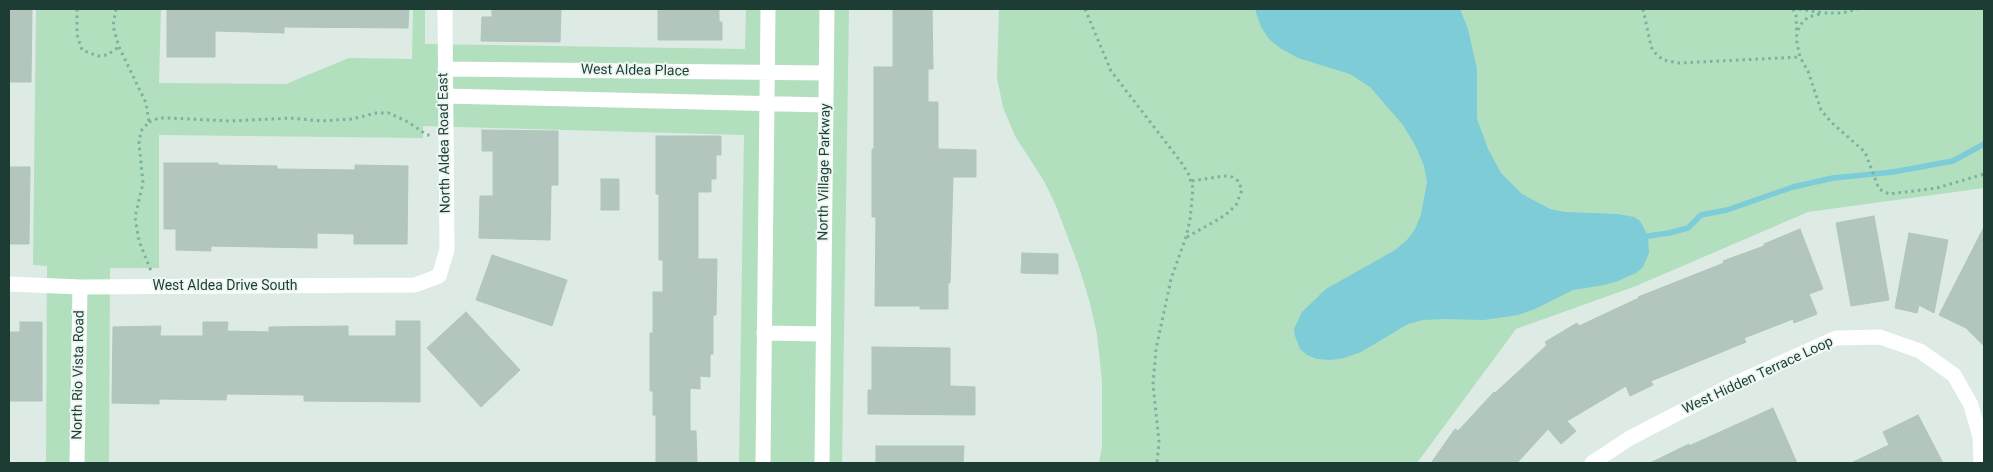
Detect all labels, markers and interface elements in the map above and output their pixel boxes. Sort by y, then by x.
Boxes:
street label: West Aldea Place [581,62,689,80]
street label: North Aldea Road East [435,72,455,214]
street label: North Village Parkway [815,103,835,241]
street label: West Aldea Drive South [152,278,298,294]
street label: North Rio Vista Road [69,310,89,440]
street label: West Hidden Terrace Loop [1680,334,1836,418]

